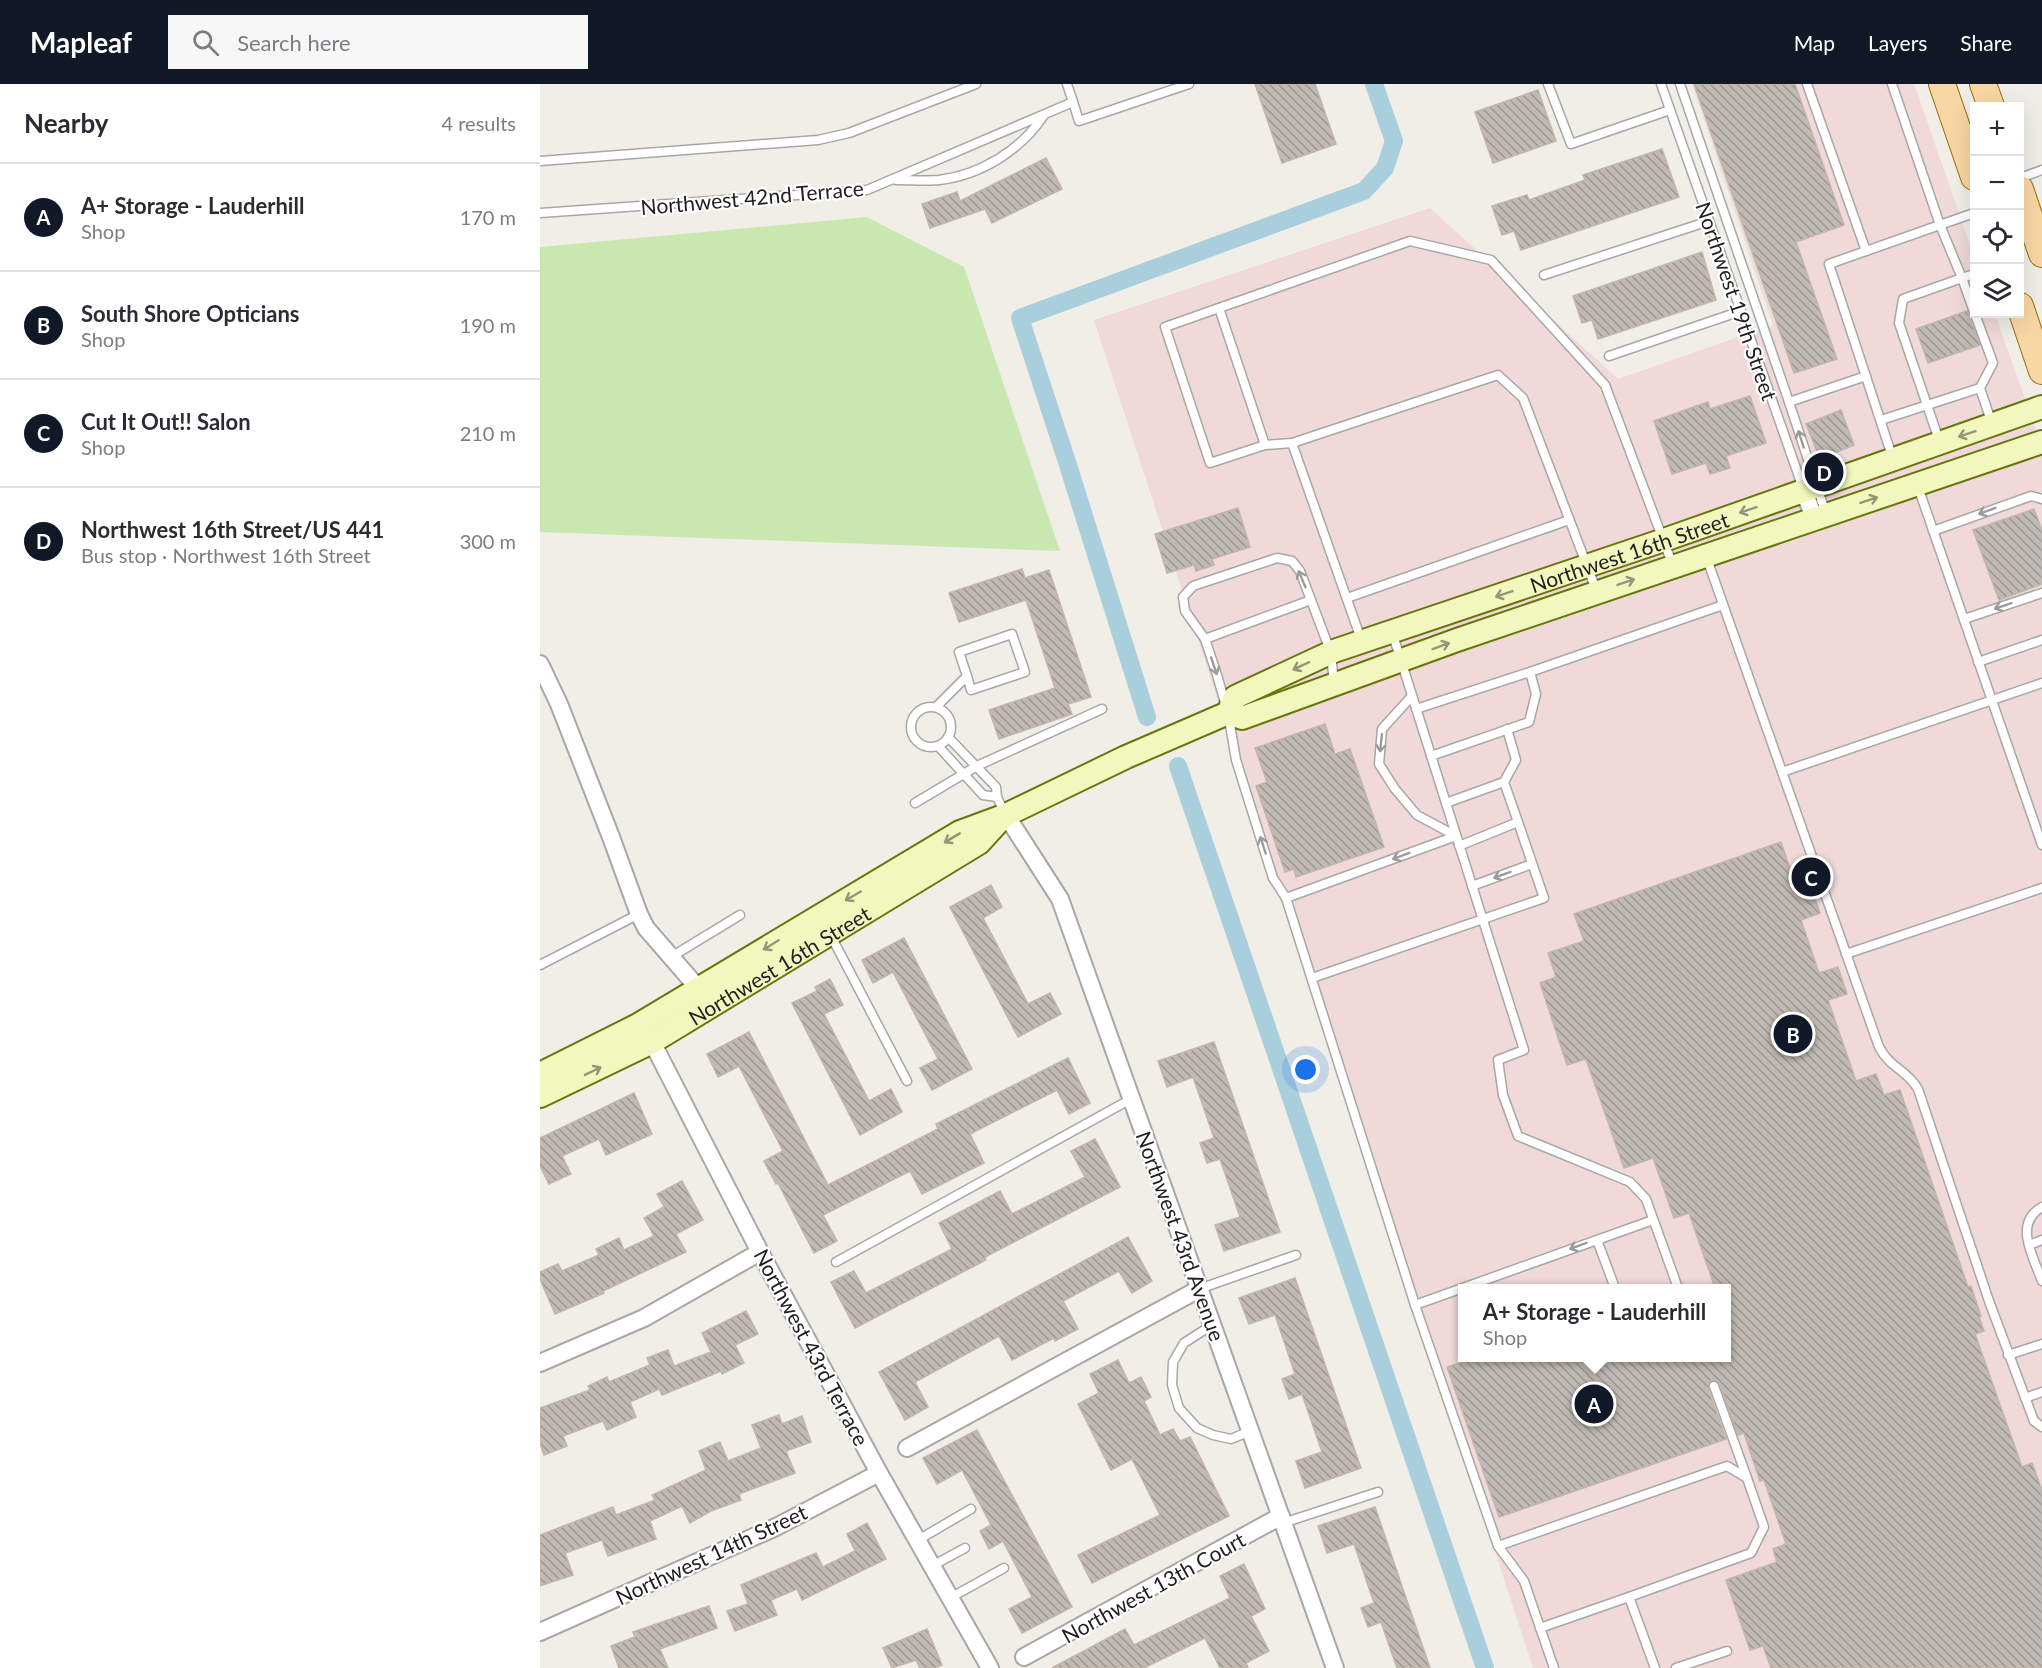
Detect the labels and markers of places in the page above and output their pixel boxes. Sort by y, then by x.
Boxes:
pin: D [1804,450,1844,494]
pin: C [1792,854,1830,900]
pin: B [1774,1012,1812,1056]
pin: A [1574,1382,1614,1426]

